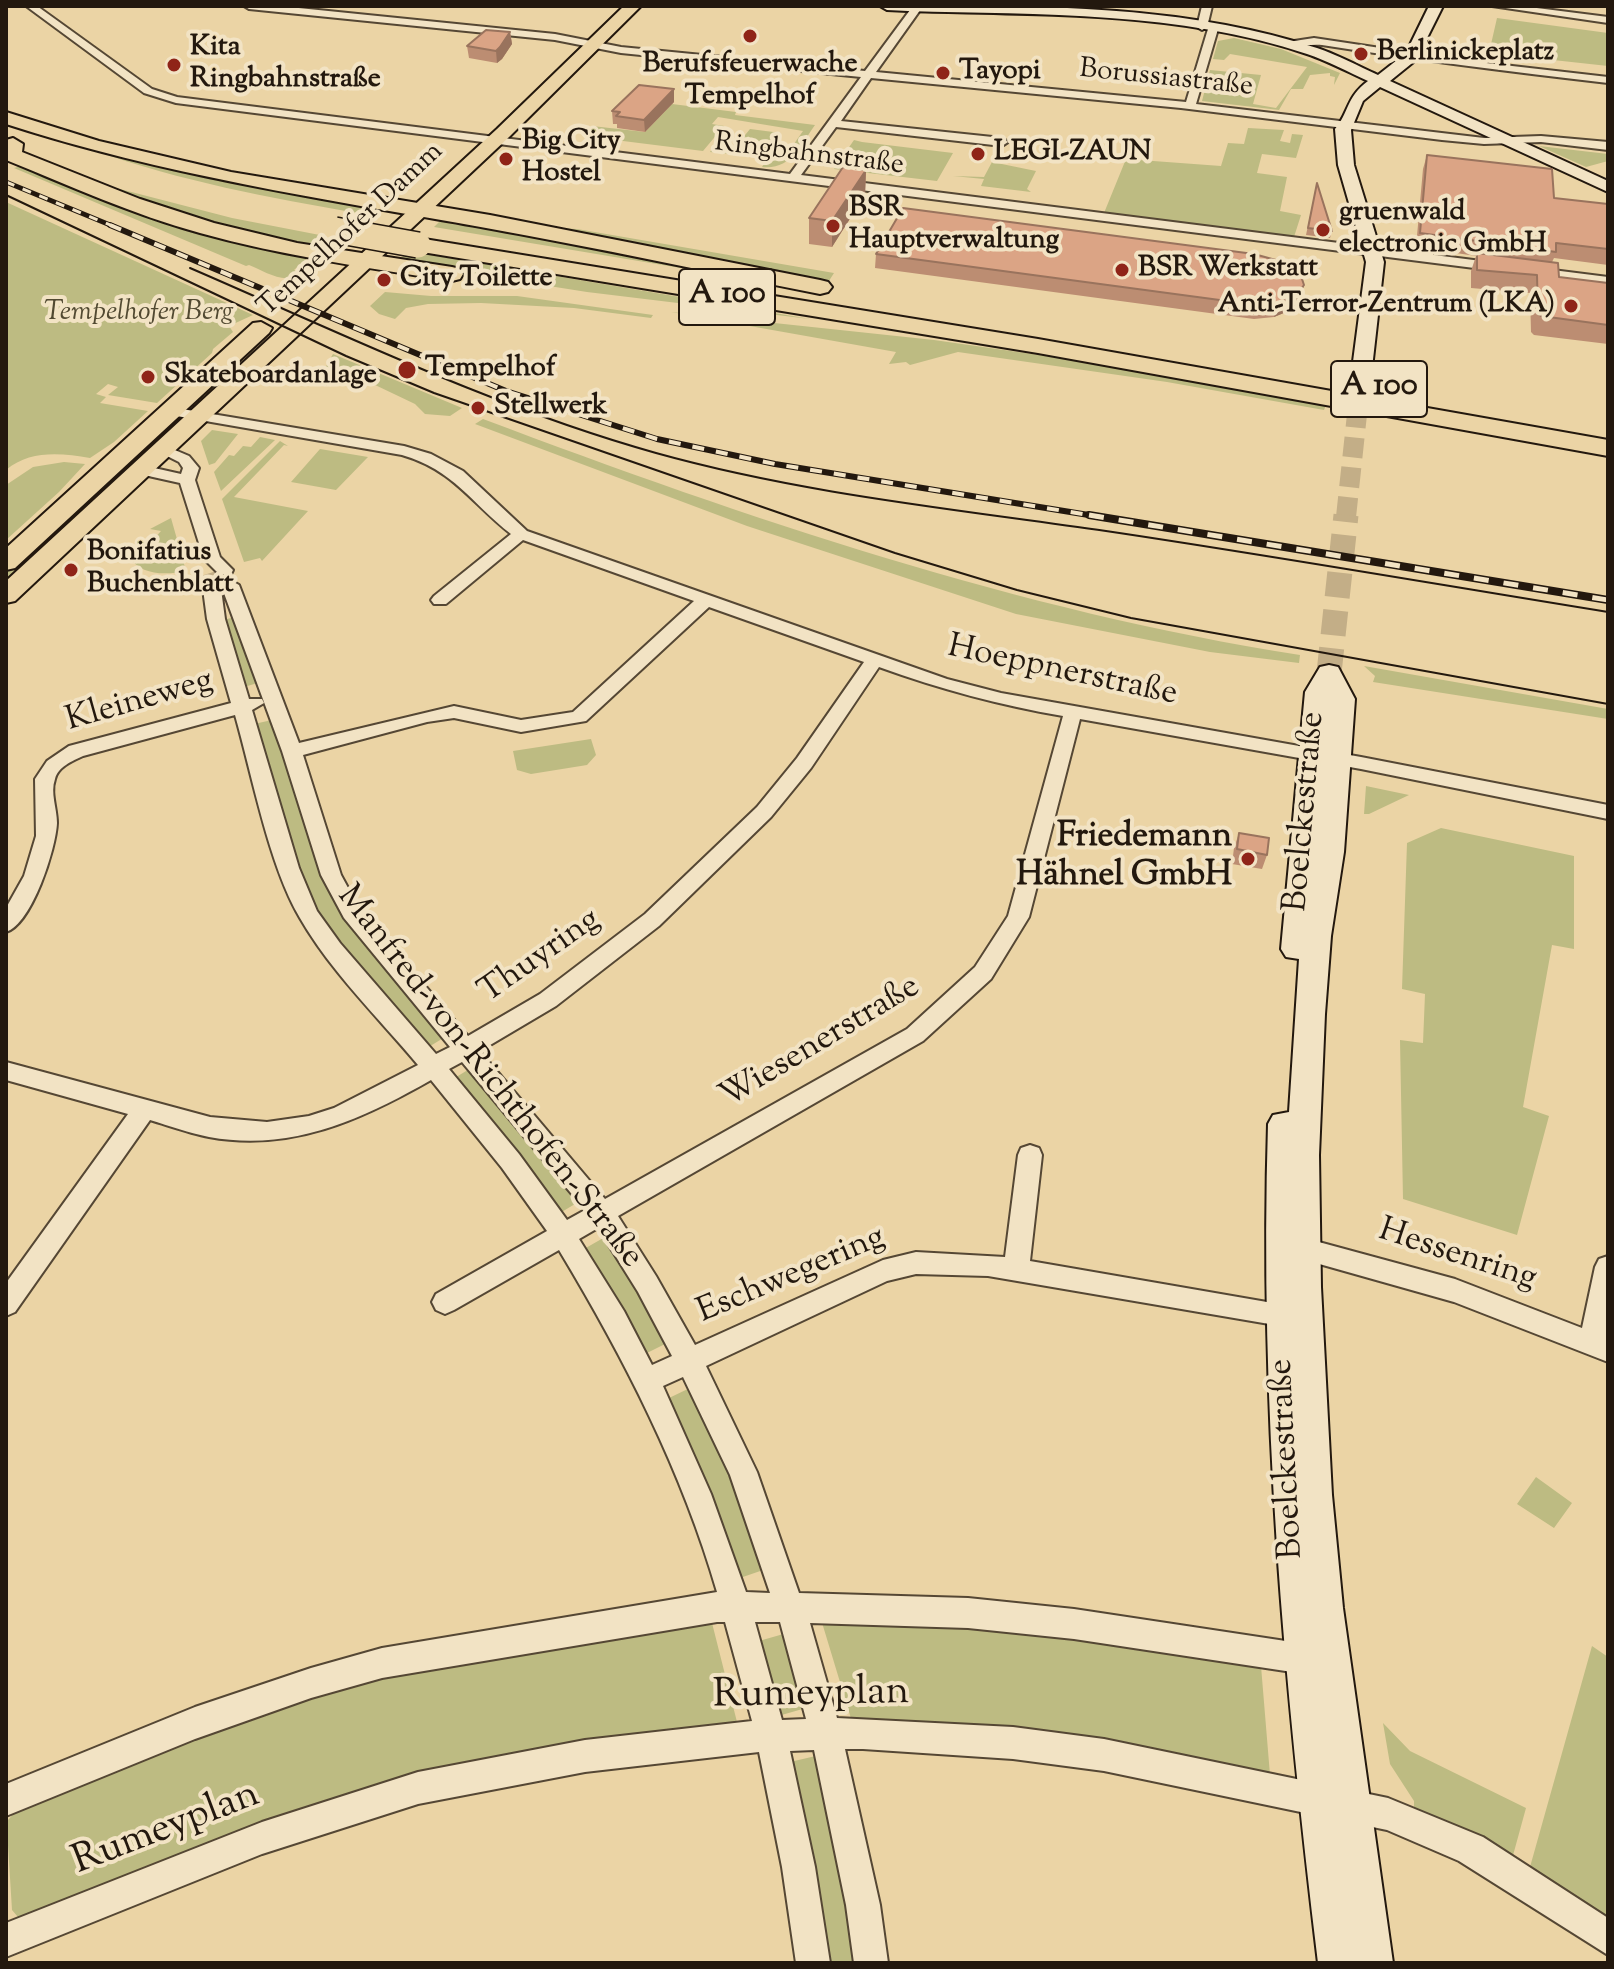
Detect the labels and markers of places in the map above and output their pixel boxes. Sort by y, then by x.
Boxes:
marker: Berufsfeuerwache Tempelhof [741,27,759,45]
place label: Kita Ringbahnstraße [190,32,381,98]
place label: Berlinickeplatz [1377,37,1554,71]
marker: Berlinickeplatz [1352,45,1370,63]
place label: Berufsfeuerwache Tempelhof [643,49,857,115]
marker: Kita Ringbahnstraße [165,56,183,74]
place label: Tayopi [959,56,1041,90]
marker: Tayopi [934,64,952,82]
place label: Big City Hostel [522,126,621,192]
place label: LEGI-ZAUN [994,137,1151,171]
marker: LEGI-ZAUN [969,145,987,163]
marker: Big City Hostel [497,150,515,168]
place label: BSR Hauptverwaltung [849,193,1059,259]
place label: gruenwald electronic GmbH [1339,197,1547,263]
marker: BSR Hauptverwaltung [824,217,842,235]
marker: gruenwald electronic GmbH [1314,221,1332,239]
place label: BSR Werkstatt [1138,253,1318,287]
marker: BSR Werkstatt [1113,261,1131,279]
place label: City Toilette [400,263,553,297]
marker: City Toilette [375,271,393,289]
place label: Anti-Terror-Zentrum (LKA) [1218,289,1555,323]
marker: Anti-Terror-Zentrum (LKA) [1562,297,1580,315]
place label: Tempelhof [425,353,556,387]
marker: Tempelhof [396,359,418,381]
place label: Skateboardanlage [164,360,377,394]
marker: Skateboardanlage [139,368,157,386]
place label: Stellwerk [494,391,607,425]
marker: Stellwerk [469,399,487,417]
place label: Bonifatius Buchenblatt [87,537,234,603]
marker: Bonifatius Buchenblatt [62,561,80,579]
place label: Friedemann Hähnel GmbH [1016,819,1232,898]
marker: Friedemann Hähnel GmbH [1239,850,1257,868]

